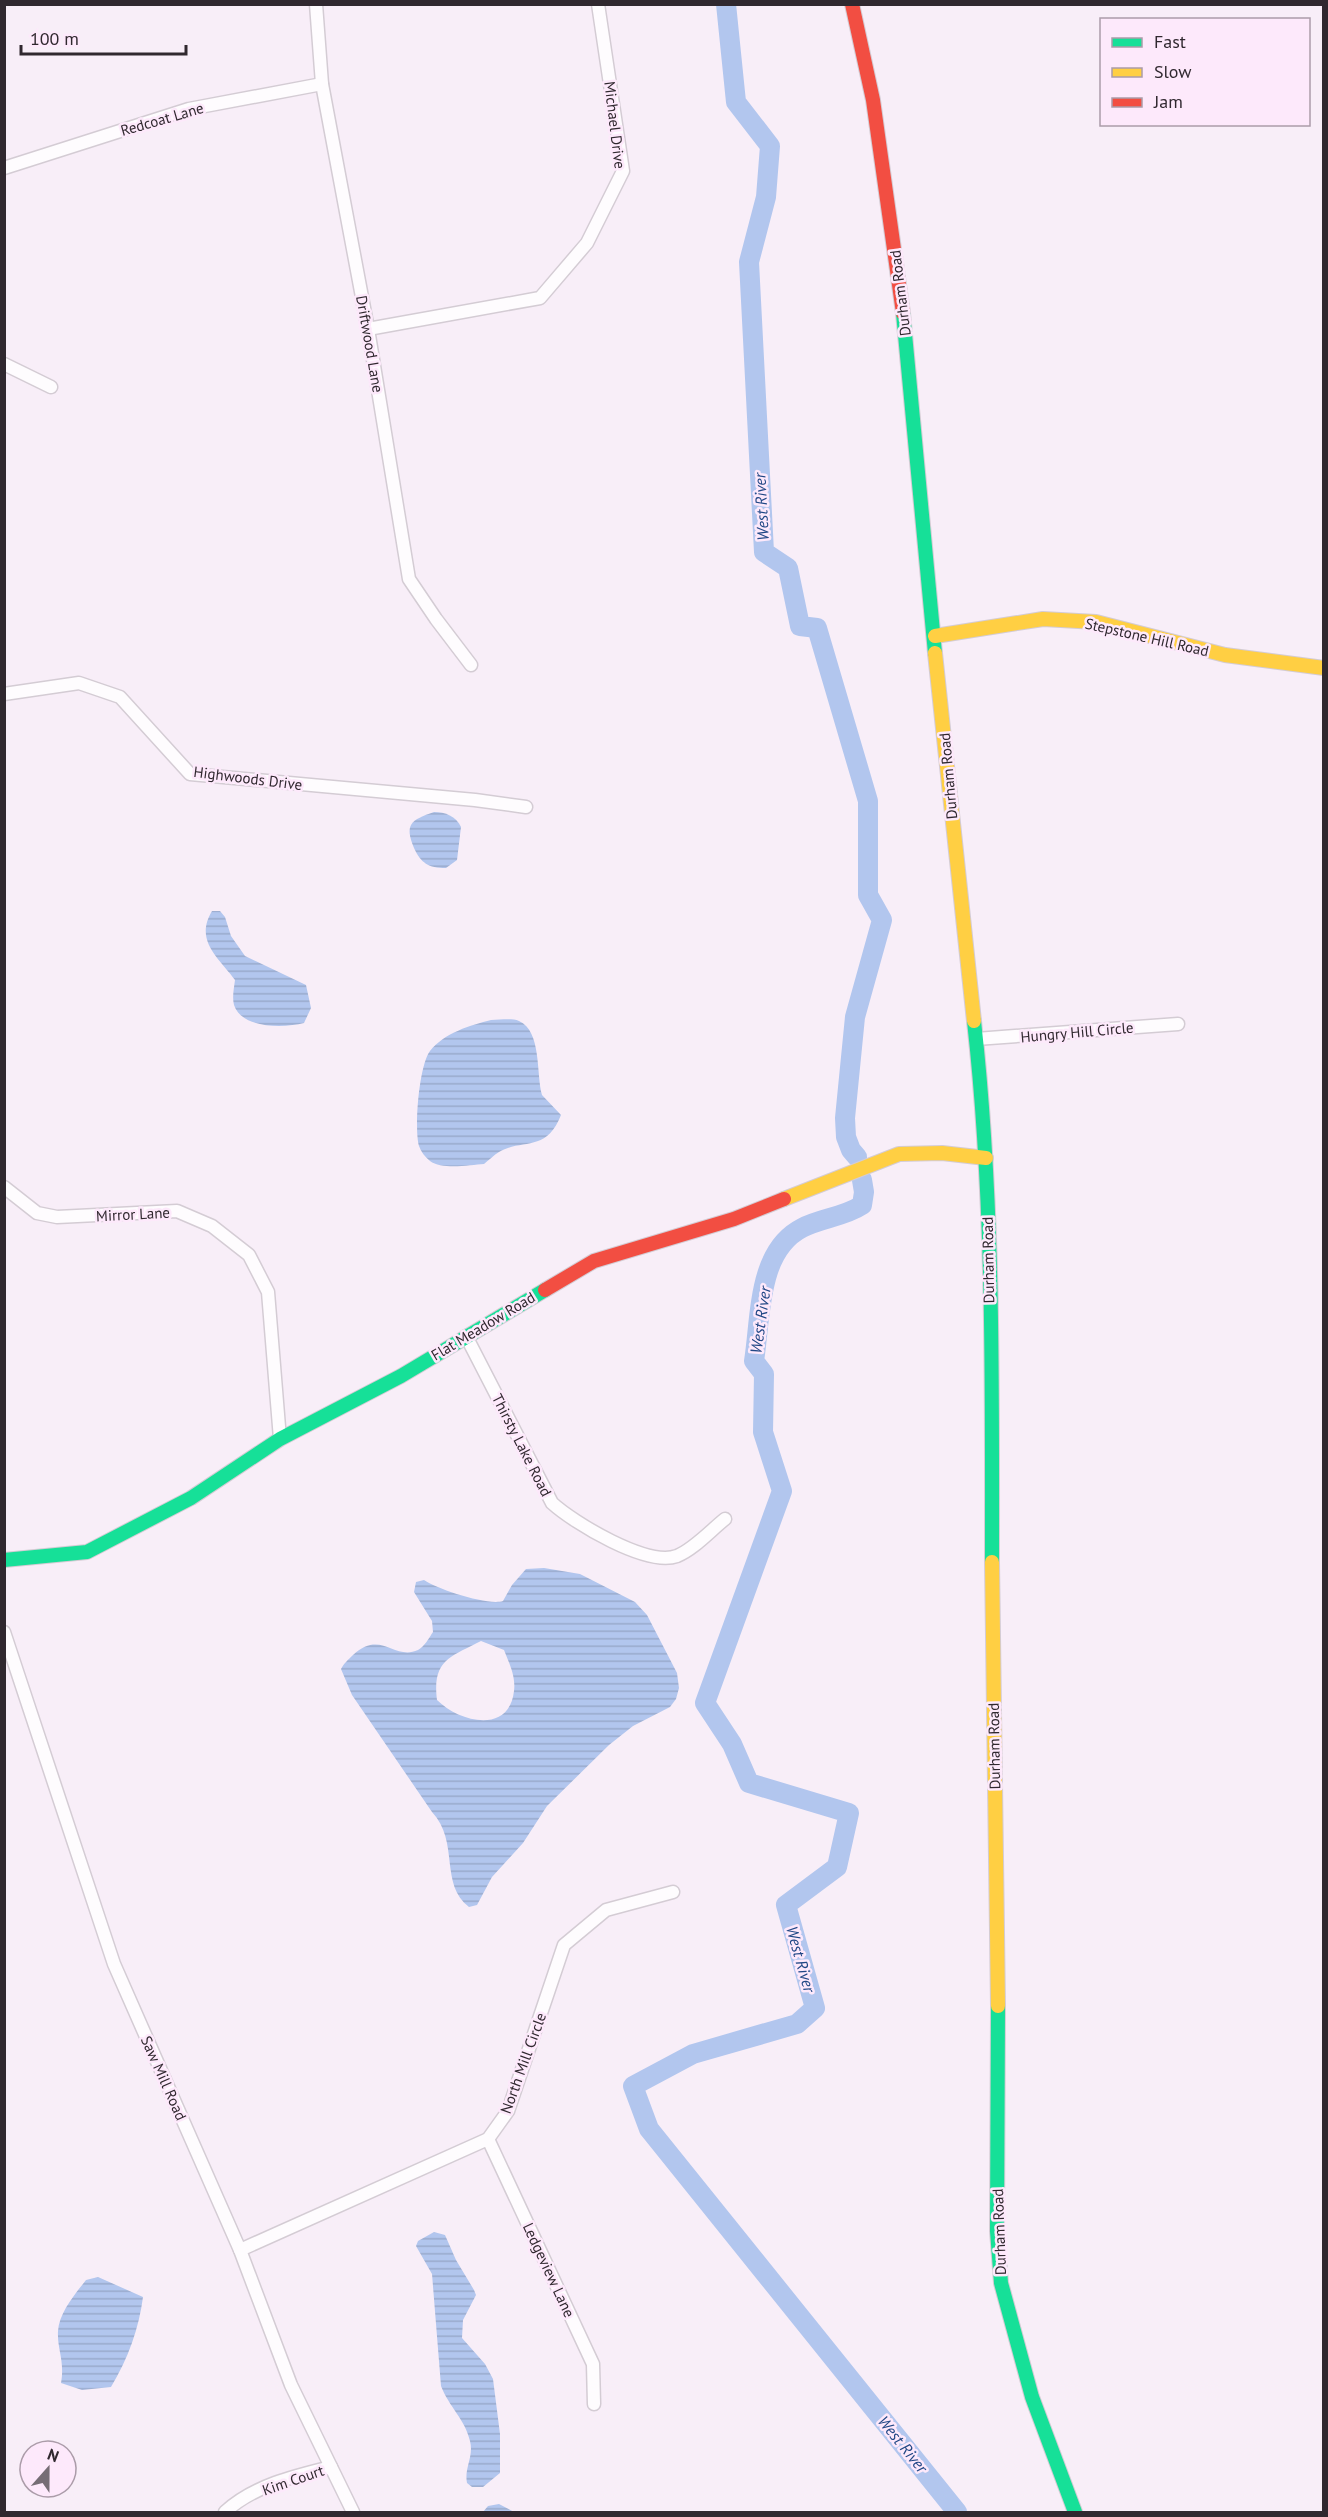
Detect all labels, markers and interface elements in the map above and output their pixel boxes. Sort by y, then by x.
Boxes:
scale bar [21,18,186,56]
legend [1100,18,1310,126]
text: 100 m [30,27,79,50]
text: Fast [1154,30,1186,53]
text: Slow [1154,60,1192,83]
street label: Michael Drive [600,80,630,170]
text: Jam [1153,90,1183,113]
street label: Redcoat Lane [118,98,206,140]
street label: Durham Road [885,249,915,337]
street label: Driftwood Lane [352,294,388,394]
water label: West River [749,471,773,541]
street label: Stepstone Hill Road [1083,614,1211,660]
street label: Durham Road [935,732,961,820]
street label: Highwoods Drive [193,762,303,794]
street label: Hungry Hill Circle [1020,1018,1134,1046]
street label: Mirror Lane [96,1203,170,1225]
street label: Durham Road [978,1217,998,1303]
water label: West River [745,1283,775,1355]
street label: Flat Meadow Road [428,1287,538,1365]
street label: Thirsty Lake Road [488,1390,556,1500]
street label: Durham Road [984,1703,1004,1789]
water label: West River [782,1924,820,1996]
street label: North Mill Circle [496,2010,550,2116]
street label: Saw Mill Road [137,2033,191,2123]
street label: Durham Road [988,2188,1010,2276]
street label: Ledgeview Lane [519,2220,579,2320]
water label: West River [874,2411,933,2478]
north arrow [18,2439,78,2499]
text: N [45,2444,62,2466]
street label: Kim Court [260,2461,326,2499]

